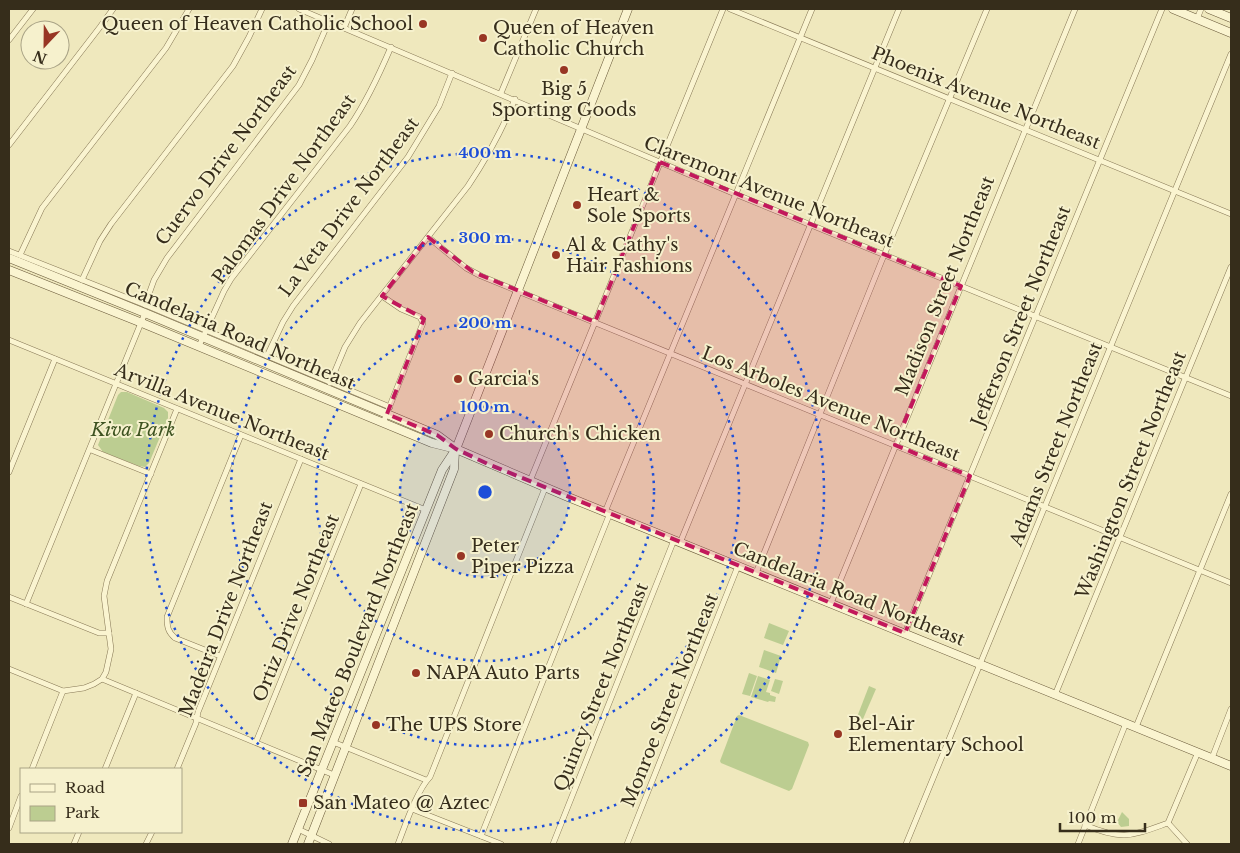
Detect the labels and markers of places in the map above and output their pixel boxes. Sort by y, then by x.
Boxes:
place label: Queen of Heaven Catholic School [102,13,413,35]
place label: Queen of Heaven Catholic Church [493,17,654,60]
marker: Queen of Heaven Catholic School [417,18,429,30]
marker: Queen of Heaven Catholic Church [477,32,489,44]
marker: Big 5 Sporting Goods [558,64,570,76]
place label: Big 5 Sporting Goods [492,78,636,121]
place label: Heart & Sole Sports [587,184,691,227]
marker: Heart & Sole Sports [571,199,583,211]
place label: Al & Cathy's Hair Fashions [565,234,692,277]
marker: Al & Cathy's Hair Fashions [550,249,562,261]
place label: Garcia's [468,368,539,390]
marker: Garcia's [452,373,464,385]
place label: Church's Chicken [499,423,661,445]
marker: Church's Chicken [483,428,495,440]
centre of rings [476,483,494,501]
place label: Peter Piper Pizza [471,535,574,578]
marker: Peter Piper Pizza [455,550,467,562]
place label: NAPA Auto Parts [426,662,580,684]
marker: NAPA Auto Parts [410,667,422,679]
place label: Bel-Air Elementary School [848,713,1024,756]
place label: The UPS Store [386,714,522,736]
marker: The UPS Store [370,719,382,731]
marker: Bel-Air Elementary School [832,728,844,740]
place label: San Mateo @ Aztec [313,792,490,814]
marker: San Mateo @ Aztec [297,797,309,809]

